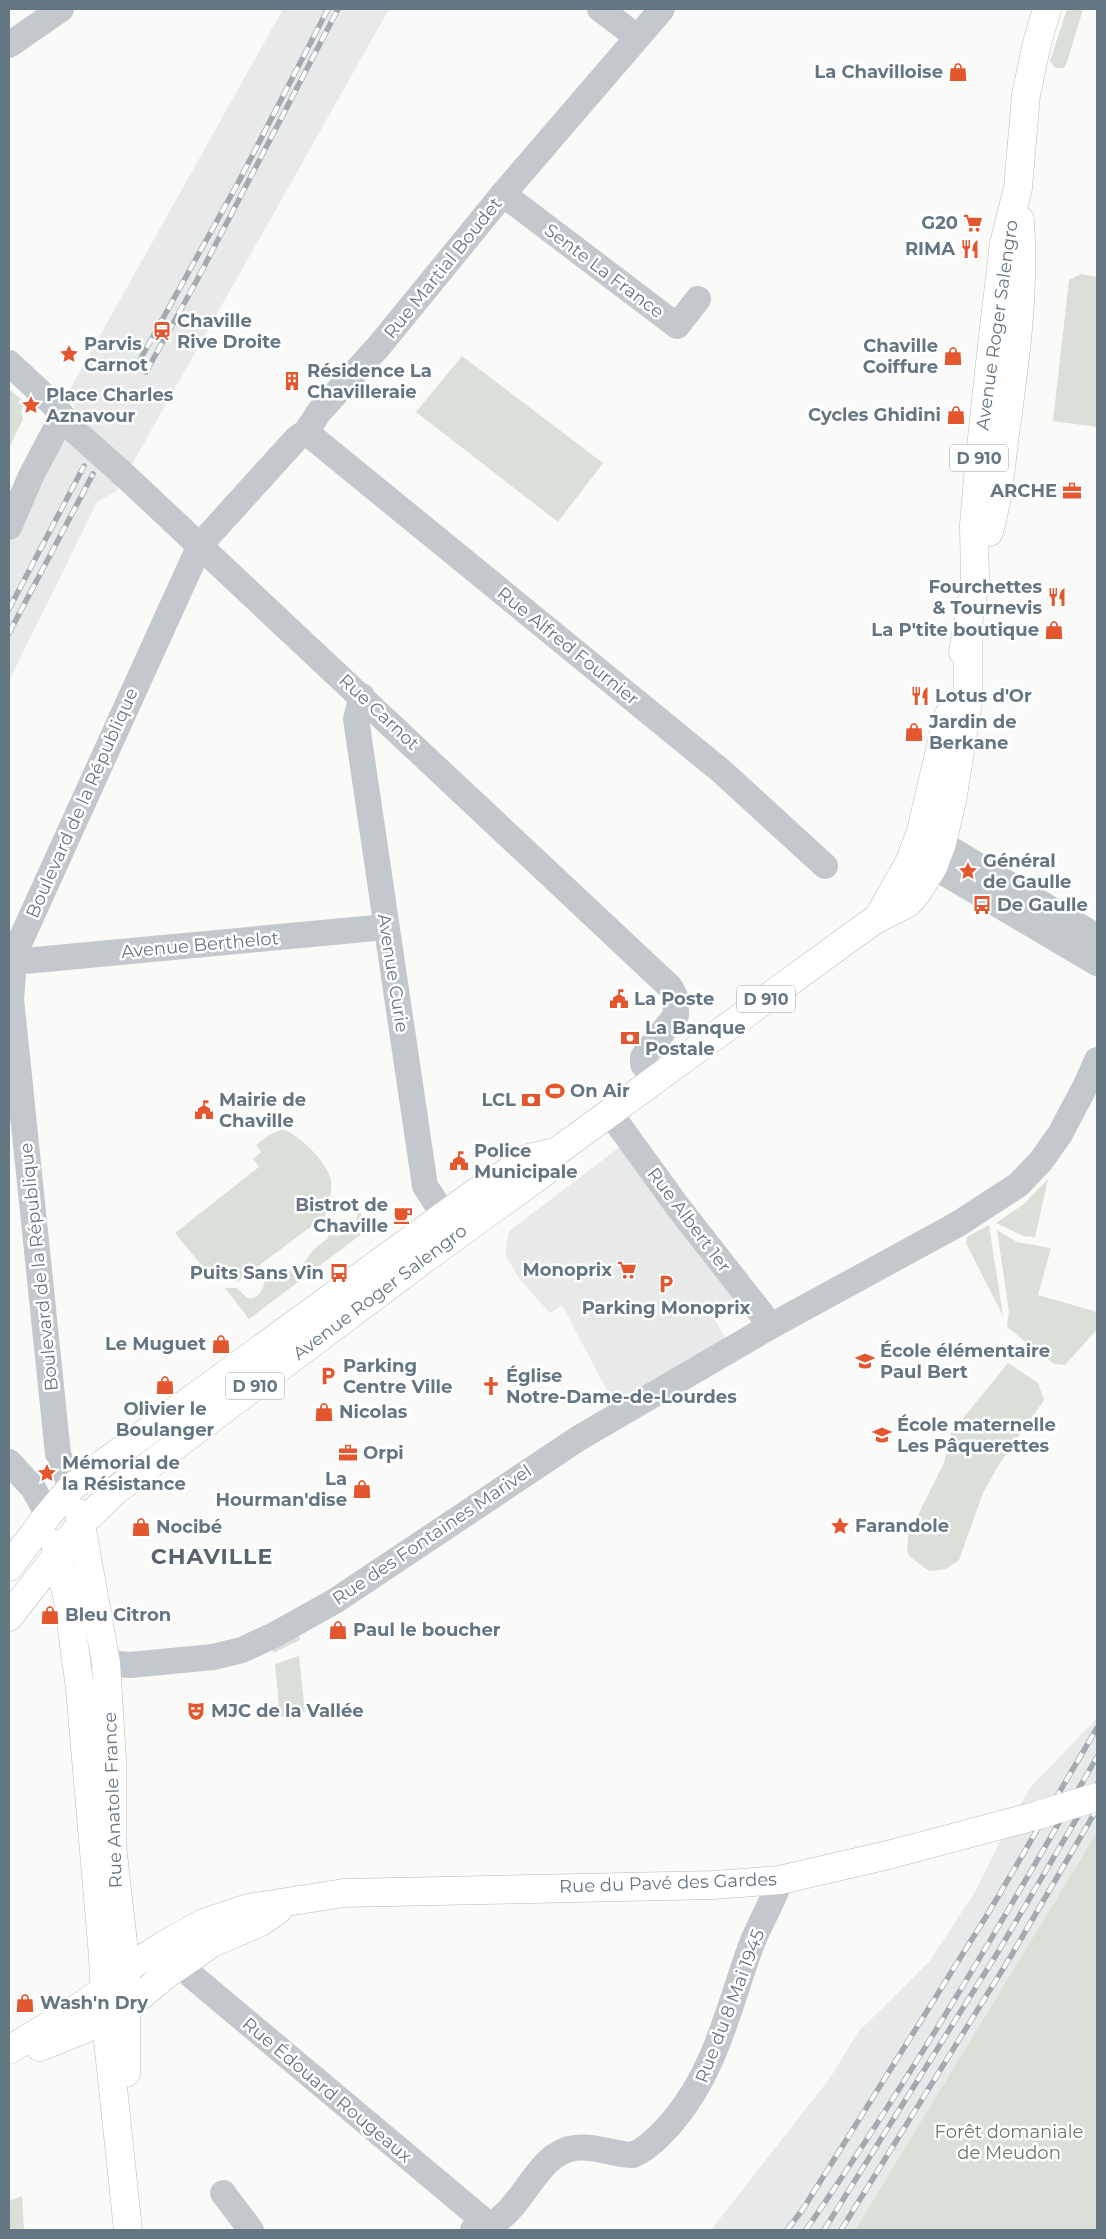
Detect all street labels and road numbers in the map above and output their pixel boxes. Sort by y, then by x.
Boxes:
street label: Rue Martial Boudet [379,193,507,343]
street label: Avenue Roger Salengro [971,218,1023,432]
street label: Sente La France [540,219,668,323]
road number: D 910 [950,444,1008,472]
street label: Rue Alfred Fournier [493,582,643,710]
street label: Rue Carnot [334,669,424,755]
street label: Boulevard de la République [21,684,143,922]
street label: Avenue Curie [373,912,413,1034]
street label: Avenue Berthelot [120,927,280,963]
road number: D 910 [737,986,795,1012]
street label: Boulevard de la République [15,1142,63,1392]
street label: Rue Albert 1er [642,1163,736,1277]
street label: Avenue Roger Salengro [289,1219,471,1365]
road number: D 910 [226,1372,284,1400]
street label: Rue des Fontaines Marivel [328,1460,536,1610]
street label: Rue Anatole France [99,1711,127,1889]
street label: Rue du Pavé des Gardes [559,1868,777,1898]
street label: Rue du 8 Mai 1945 [691,1926,769,2086]
street label: Rue Édouard Rougeaux [238,2013,416,2168]

